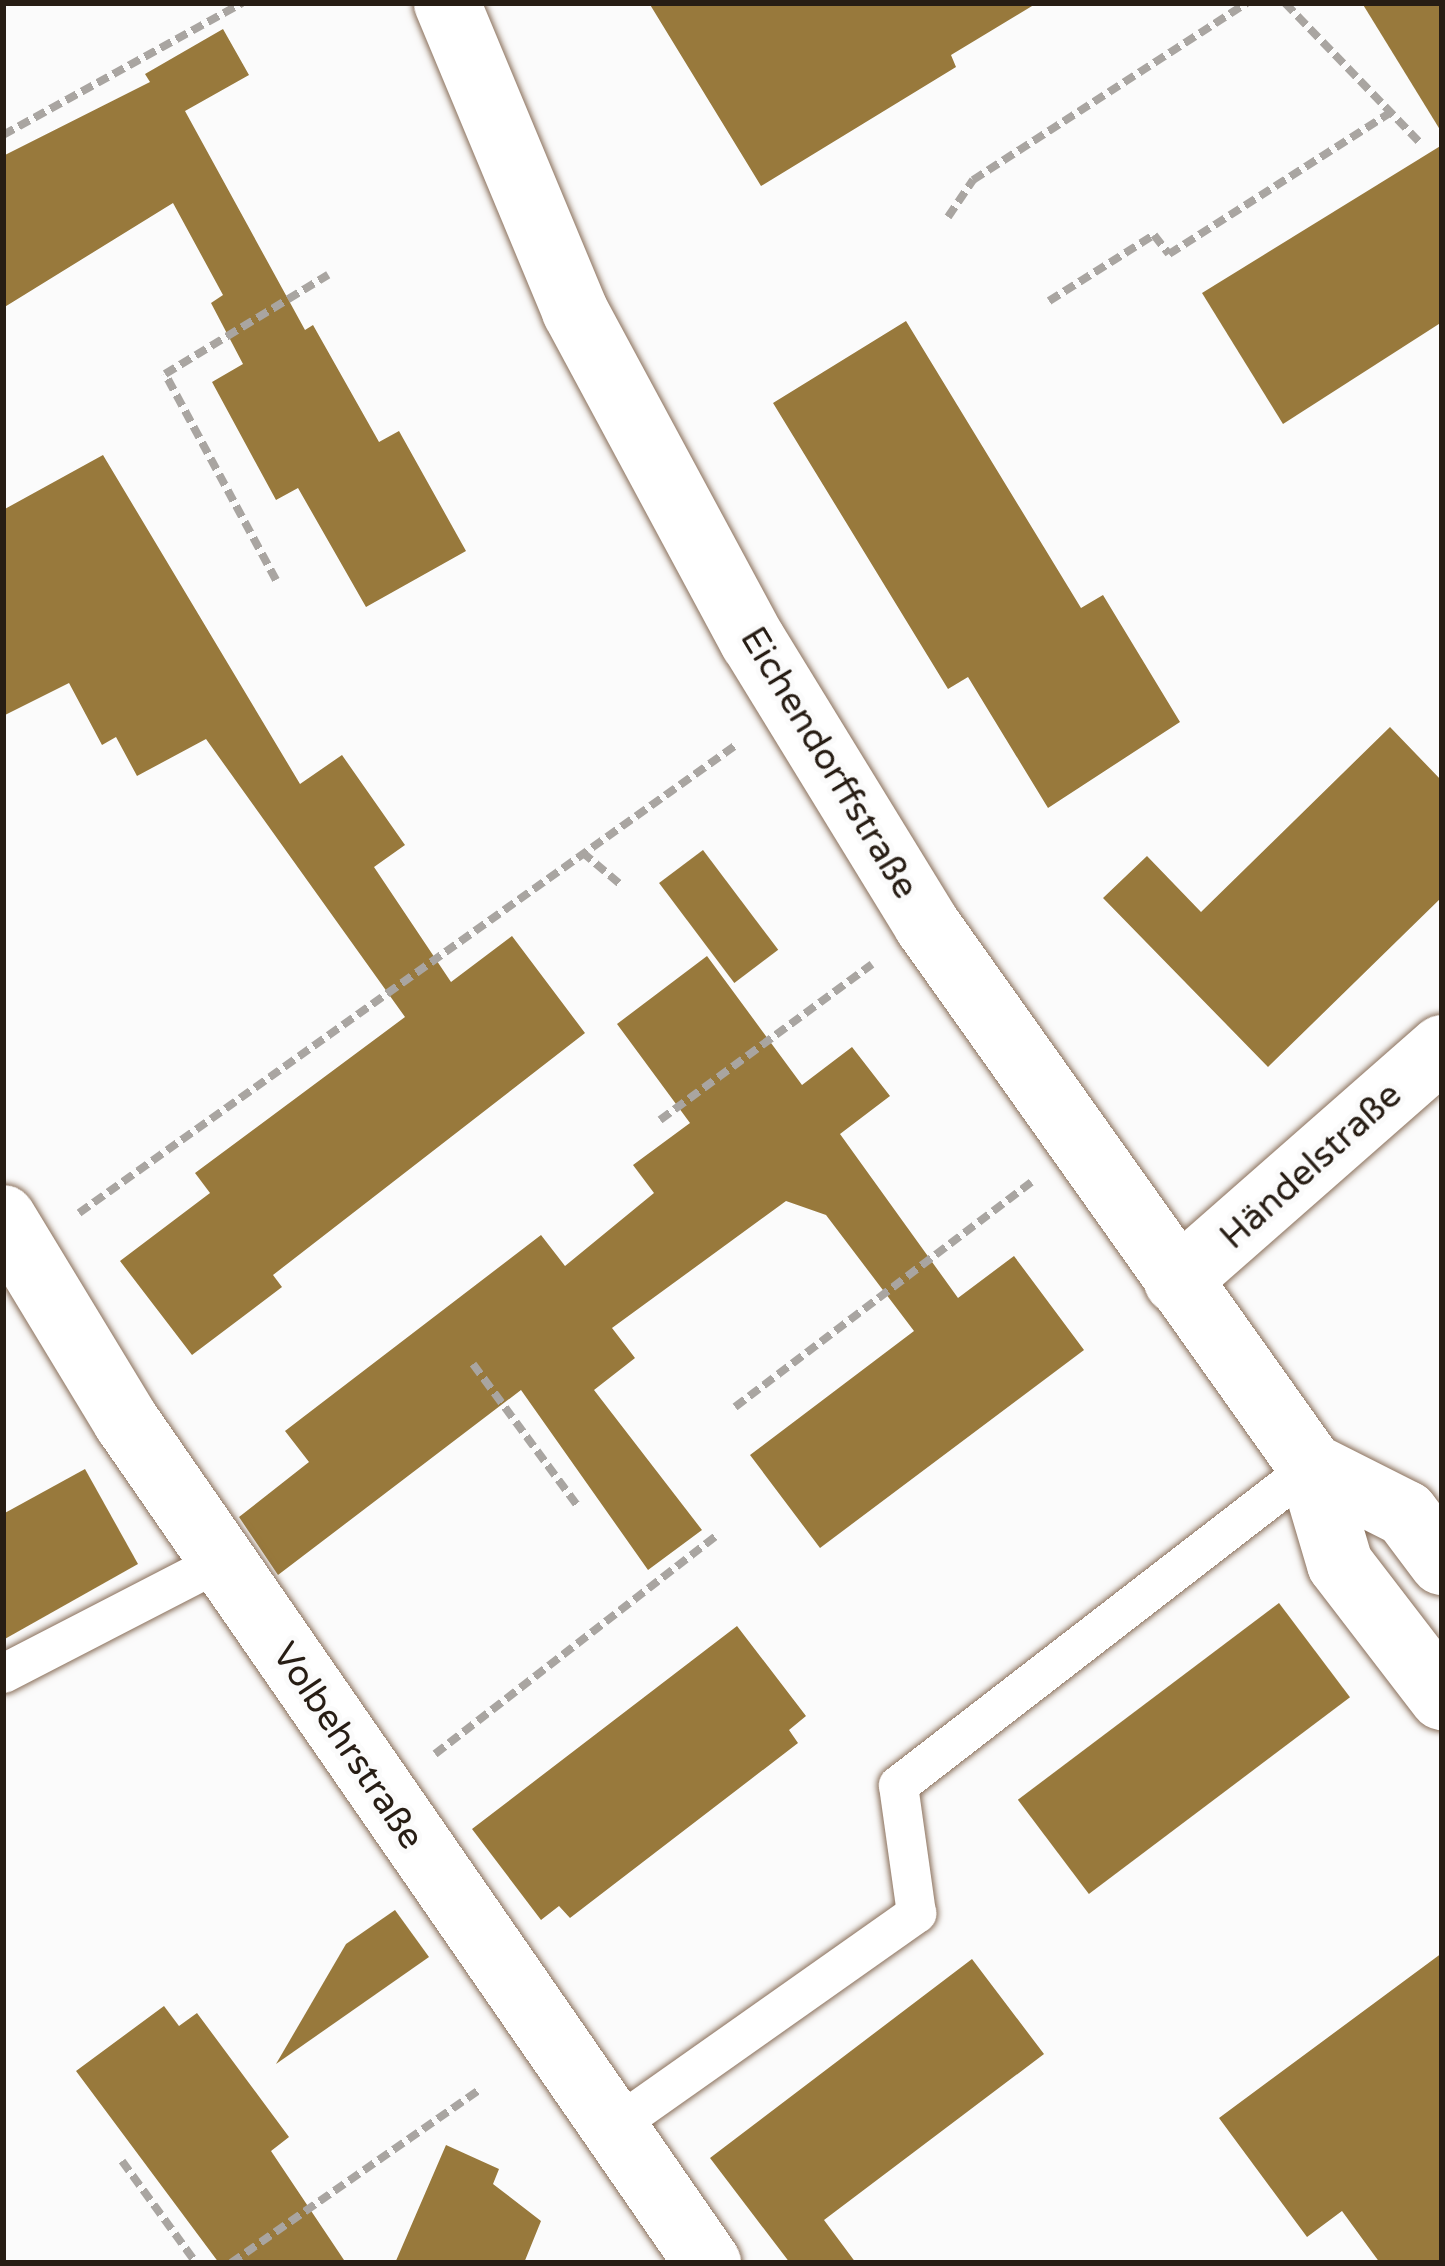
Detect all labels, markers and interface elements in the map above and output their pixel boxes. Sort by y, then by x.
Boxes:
street label: Eichendorffstraße [731,620,927,906]
street label: Händelstraße [1212,1073,1410,1259]
street label: Volbehrstraße [263,1635,433,1857]

